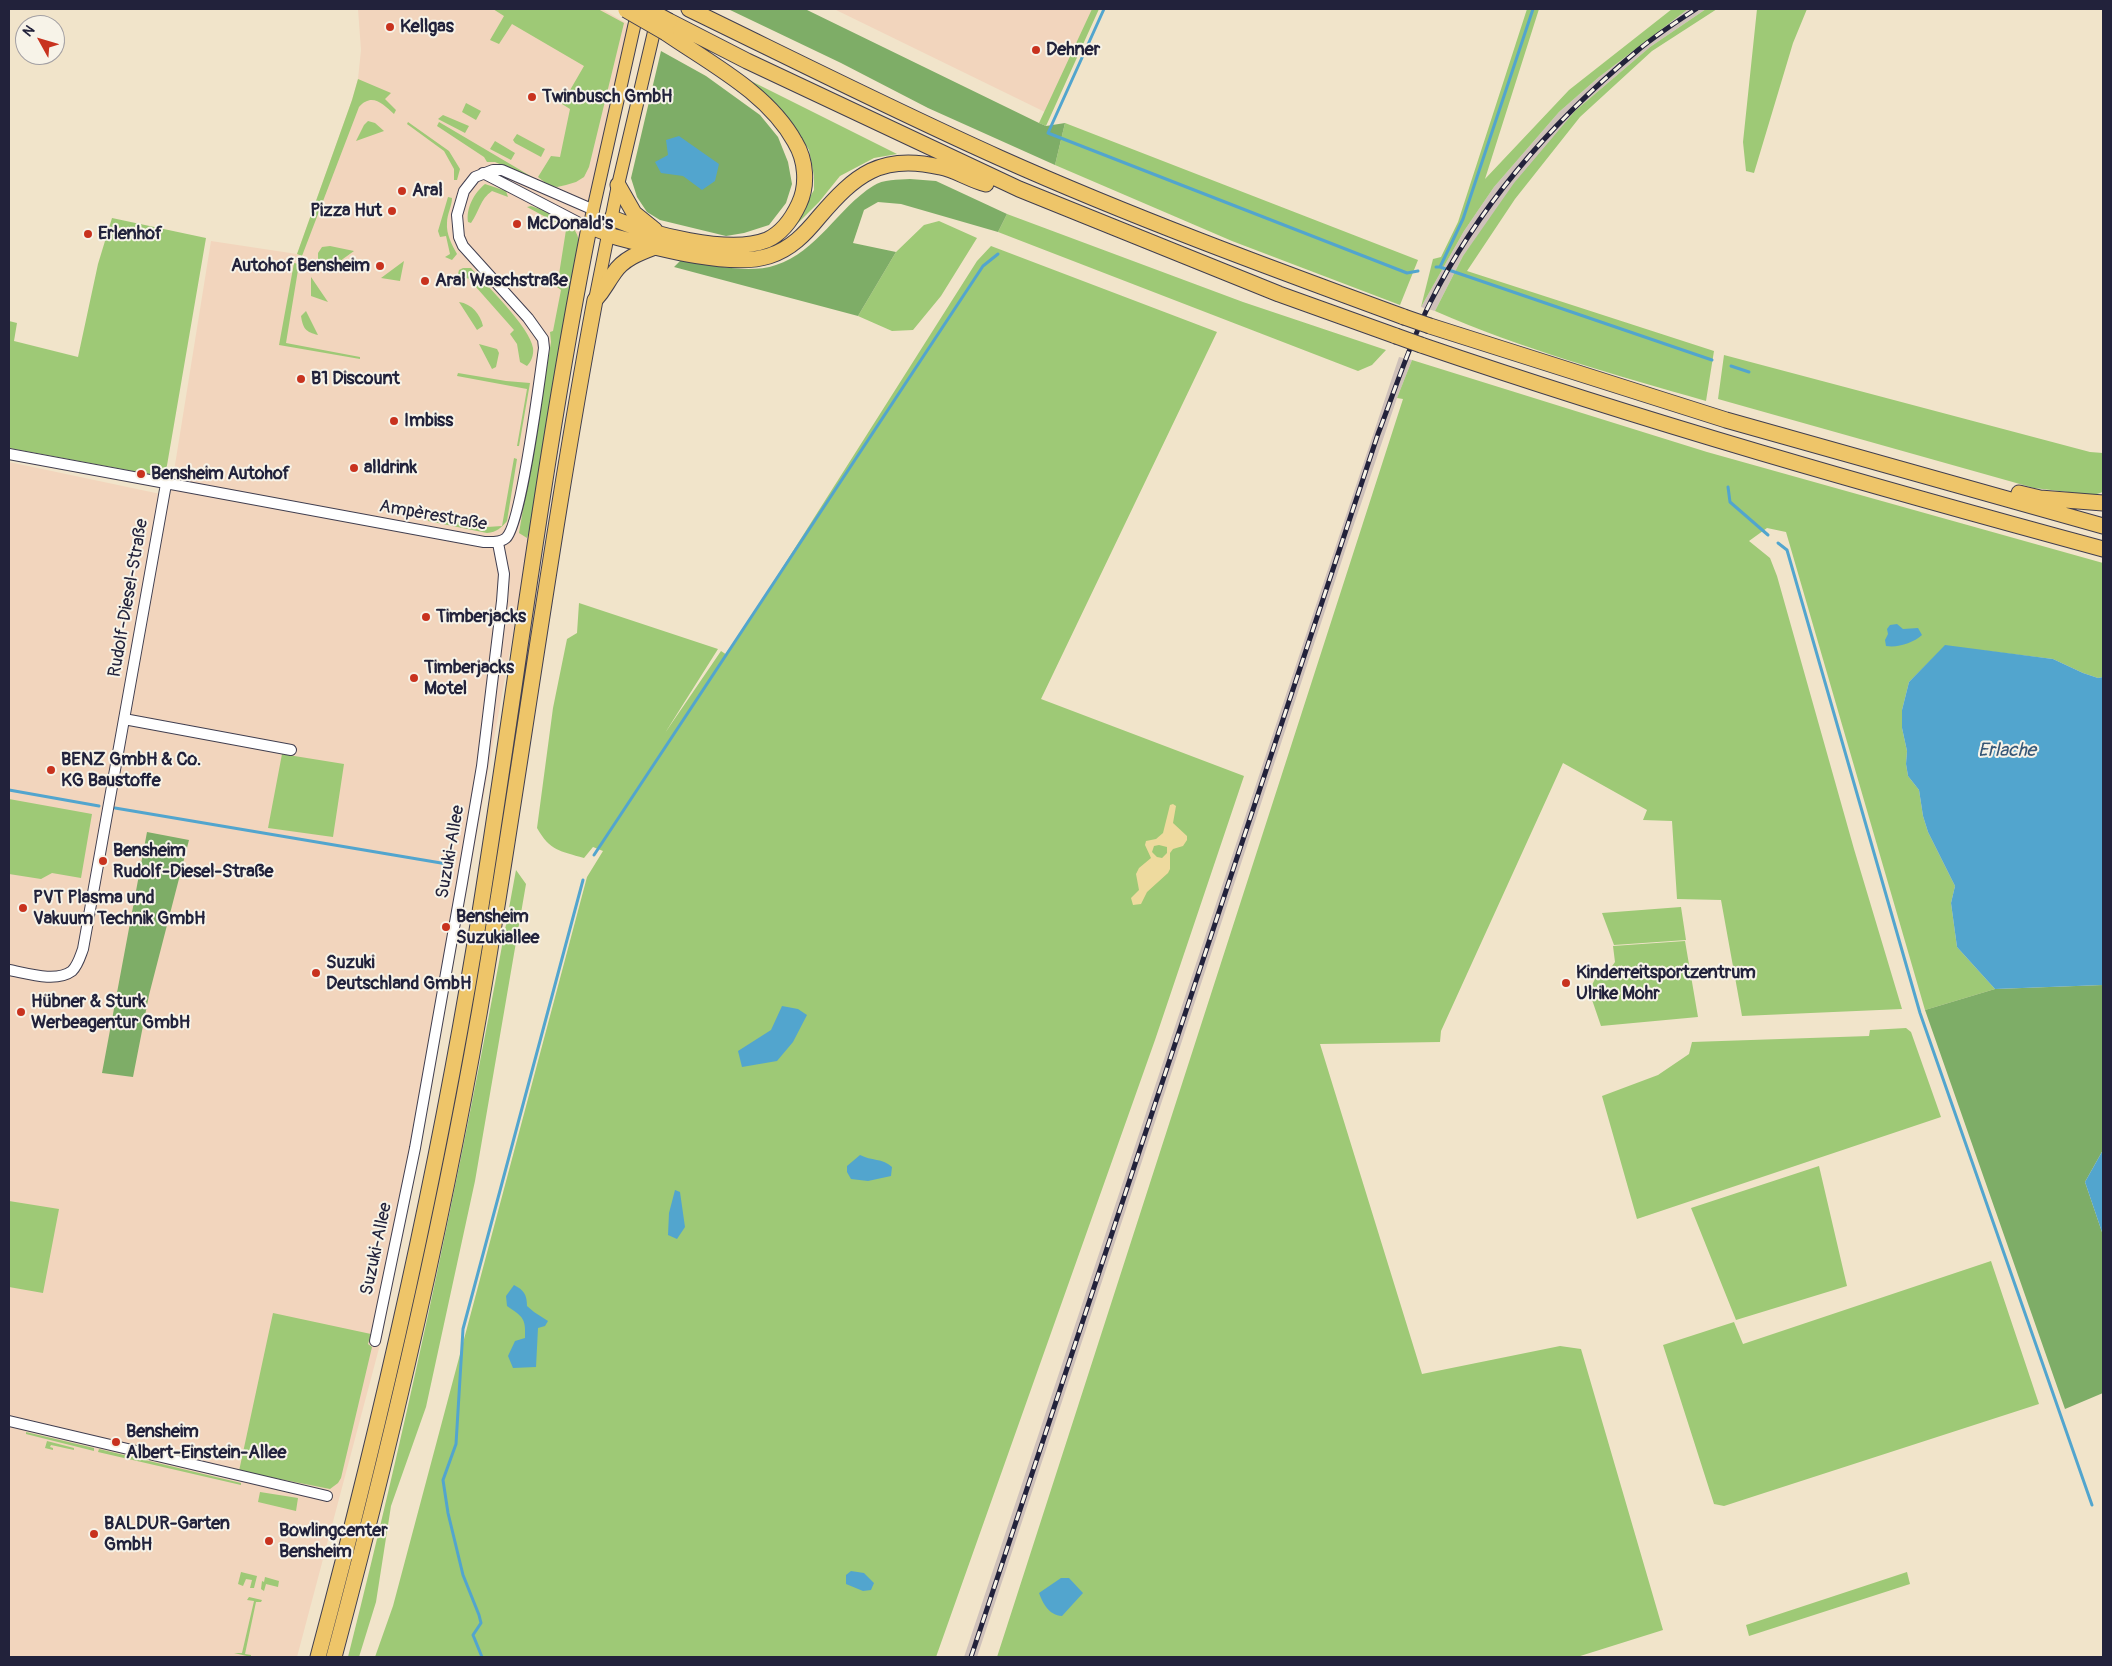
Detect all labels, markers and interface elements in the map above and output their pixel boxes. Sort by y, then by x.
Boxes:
north arrow [15,15,65,65]
place label: Kellgas [400,16,454,38]
marker: Kellgas [384,21,396,33]
text: N [19,22,38,40]
place label: Dehner [1046,39,1100,61]
marker: Dehner [1030,44,1042,56]
place label: Twinbusch GmbH [542,86,672,108]
marker: Twinbusch GmbH [526,91,538,103]
place label: Aral [412,180,443,202]
marker: Aral [396,185,408,197]
place label: Pizza Hut [310,200,382,222]
marker: Pizza Hut [386,205,398,217]
place label: McDonald's [527,213,613,235]
marker: McDonald's [511,218,523,230]
place label: Erlenhof [98,223,162,245]
marker: Erlenhof [82,228,94,240]
place label: Autohof Bensheim [231,255,370,277]
marker: Autohof Bensheim [374,260,386,272]
place label: Aral Waschstraße [435,270,568,292]
marker: Aral Waschstraße [419,275,431,287]
place label: B1 Discount [311,368,400,390]
marker: B1 Discount [295,373,307,385]
place label: Imbiss [404,410,453,432]
marker: Imbiss [388,415,400,427]
place label: alldrink [364,457,417,479]
marker: alldrink [348,462,360,474]
place label: Bensheim Autohof [151,463,290,485]
marker: Bensheim Autohof [135,468,147,480]
street label: Ampèrestraße [377,496,489,536]
street label: Rudolf-Diesel-Straße [104,517,154,679]
place label: Timberjacks [436,606,526,628]
marker: Timberjacks [420,611,432,623]
place label: Timberjacks Motel [424,657,514,700]
marker: Timberjacks Motel [408,672,420,684]
water label: Erlache [1978,740,2036,762]
place label: BENZ GmbH & Co. KG Baustoffe [61,749,201,792]
marker: BENZ GmbH & Co. KG Baustoffe [45,764,57,776]
street label: Suzuki-Allee [432,804,470,900]
place label: Bensheim Rudolf-Diesel-Straße [113,840,273,882]
marker: Bensheim Rudolf-Diesel-Straße [97,855,109,867]
place label: PVT Plasma und Vakuum Technik GmbH [33,887,205,930]
marker: PVT Plasma und Vakuum Technik GmbH [17,902,29,914]
place label: Bensheim Suzukiallee [456,906,539,949]
marker: Bensheim Suzukiallee [440,921,452,933]
place label: Suzuki Deutschland GmbH [326,952,471,994]
place label: Kinderreitsportzentrum Ulrike Mohr [1576,962,1756,1004]
marker: Suzuki Deutschland GmbH [310,967,322,979]
marker: Kinderreitsportzentrum Ulrike Mohr [1560,977,1572,989]
place label: Hübner & Sturk Werbeagentur GmbH [31,991,190,1034]
marker: Hübner & Sturk Werbeagentur GmbH [15,1006,27,1018]
street label: Suzuki-Allee [357,1201,397,1297]
place label: Bensheim Albert-Einstein-Allee [126,1421,286,1464]
marker: Bensheim Albert-Einstein-Allee [110,1436,122,1448]
place label: BALDUR-Garten GmbH [104,1513,230,1556]
place label: Bowlingcenter Bensheim [279,1520,388,1562]
marker: BALDUR-Garten GmbH [88,1528,100,1540]
marker: Bowlingcenter Bensheim [263,1535,275,1547]

